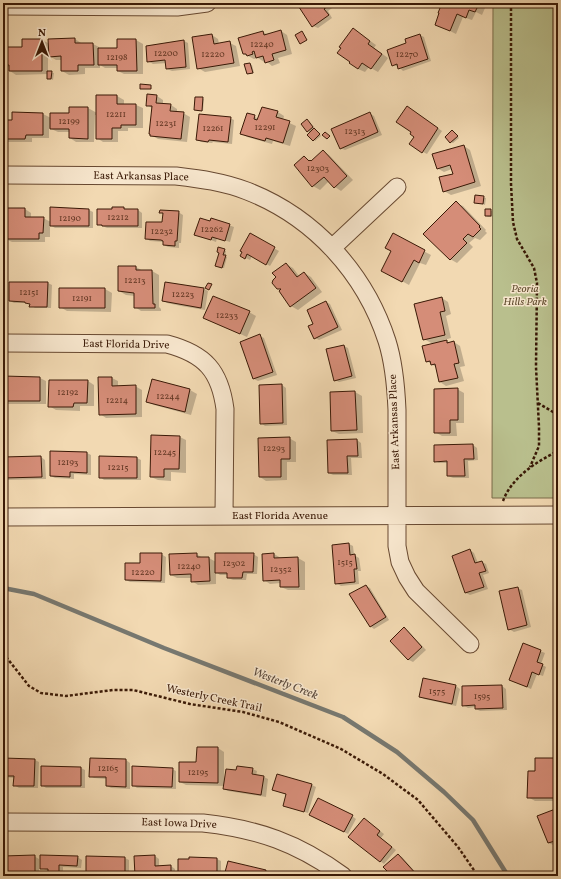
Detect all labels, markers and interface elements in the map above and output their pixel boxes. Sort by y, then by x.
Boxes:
north arrow [22,22,62,62]
text: N [38,26,46,41]
house number: 12240 [250,38,274,51]
house number: 12200 [154,47,179,60]
house number: 12220 [201,48,225,61]
house number: 12270 [396,48,419,61]
house number: 12198 [106,51,128,64]
house number: 12211 [106,108,126,121]
house number: 12199 [58,115,80,128]
house number: 12231 [156,117,177,130]
house number: 12291 [254,121,276,134]
house number: 12261 [202,122,224,135]
house number: 12313 [345,125,366,138]
house number: 12303 [307,162,330,175]
street label: East Arkansas Place [93,169,189,185]
house number: 12212 [107,211,129,224]
house number: 12190 [59,212,82,225]
house number: 12262 [201,223,223,236]
house number: 12232 [151,225,173,238]
house number: 12213 [124,274,146,287]
park label: Peoria Hills Park [503,282,547,310]
house number: 12151 [19,286,39,299]
house number: 12223 [172,288,195,301]
house number: 12191 [72,292,92,305]
house number: 12233 [216,309,238,322]
street label: East Florida Drive [82,337,170,353]
street label: East Arkansas Place [386,374,404,470]
house number: 12192 [57,386,79,399]
house number: 12244 [156,390,180,403]
house number: 12214 [106,394,128,407]
house number: 12293 [263,442,285,455]
house number: 12245 [154,446,176,459]
house number: 12193 [58,456,79,469]
house number: 12215 [108,461,128,474]
street label: East Florida Avenue [232,509,328,524]
house number: 1515 [337,556,353,569]
house number: 12302 [223,557,246,570]
house number: 12240 [177,560,201,573]
house number: 12352 [270,563,292,576]
house number: 12220 [131,566,155,579]
water label: Westerly Creek [250,664,320,704]
street label: Westerly Creek Trail [165,682,263,716]
house number: 1575 [429,685,445,698]
house number: 1595 [474,690,490,703]
house number: 12165 [98,762,118,775]
house number: 12195 [188,766,208,779]
street label: East Iowa Drive [141,815,217,833]

